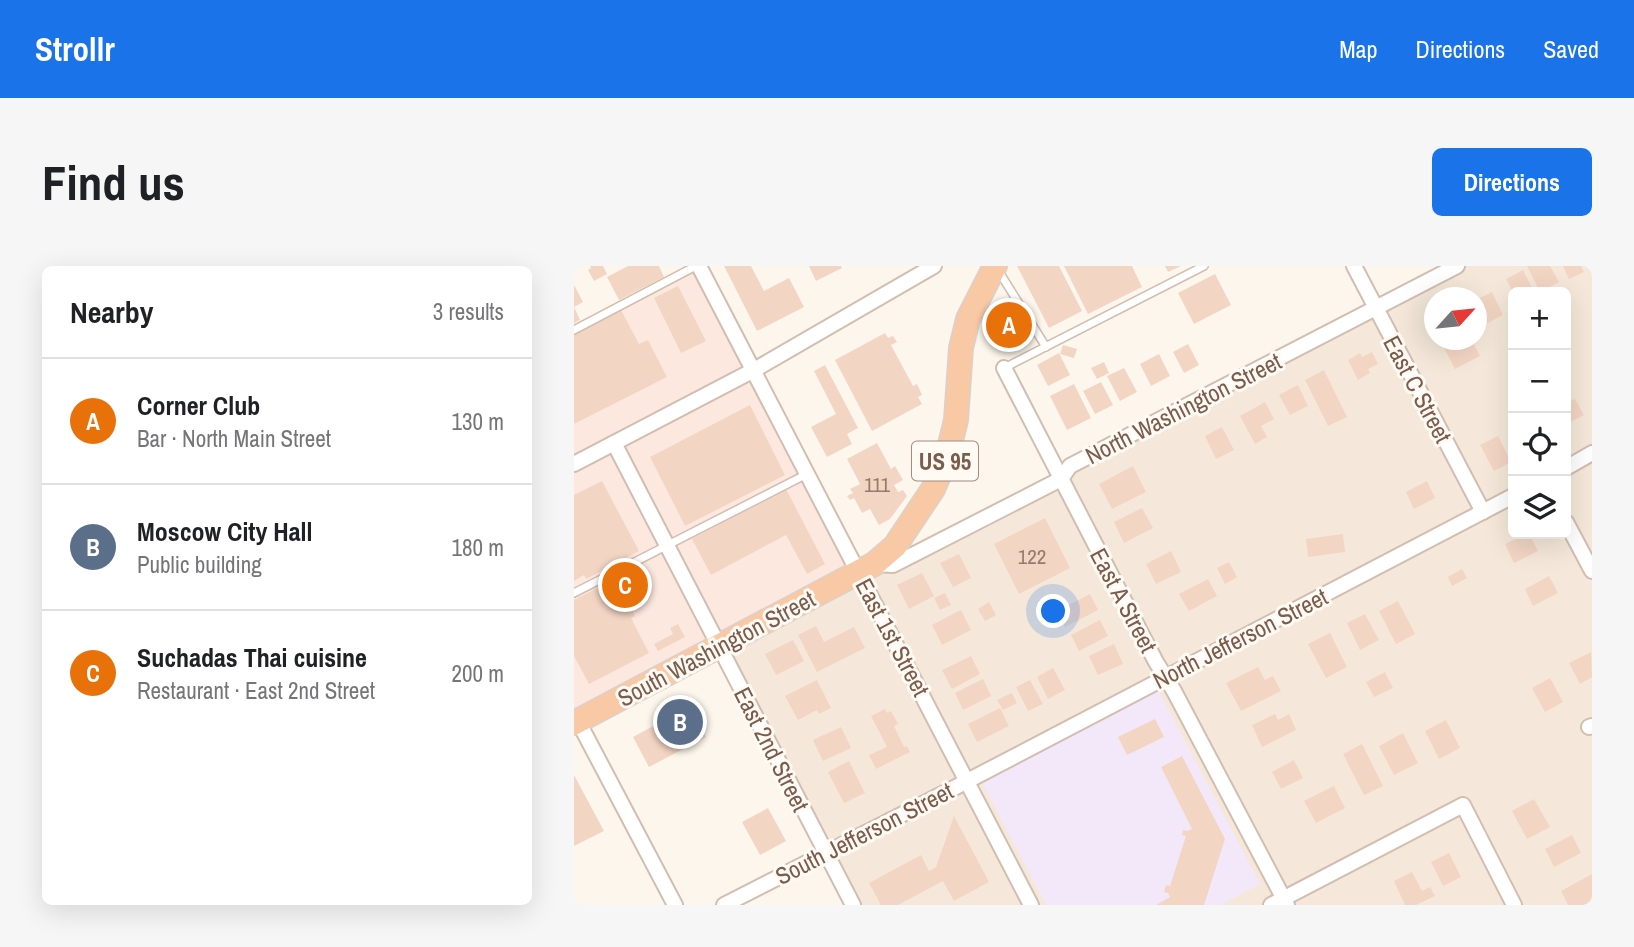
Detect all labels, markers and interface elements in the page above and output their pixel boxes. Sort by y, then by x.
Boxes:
text: Strollr [35,27,115,71]
text: Map [1339,33,1377,65]
text: Directions [1415,33,1505,65]
text: Saved [1543,33,1599,65]
button: Directions [1432,148,1592,216]
text: Find us [42,149,185,215]
north arrow [1424,287,1487,350]
map controls [1508,287,1571,539]
button: + [1508,287,1571,350]
text: Nearby [70,292,153,332]
text: 3 results [433,296,504,327]
pin: A [986,299,1032,351]
street label: East C Street [1376,330,1460,449]
street label: North Washington Street [1080,345,1287,471]
button: − [1508,350,1571,413]
text: Corner Club [137,388,260,423]
text: A [86,406,100,437]
text: 130 m [452,406,504,437]
button: locate [1508,413,1571,476]
text: Bar · North Main Street [137,423,331,454]
road number: US 95 [912,442,978,480]
house number: 111 [864,470,891,499]
button: layers [1508,476,1571,539]
text: Moscow City Hall [137,514,312,549]
text: B [86,532,100,563]
text: 180 m [452,532,504,563]
house number: 122 [1018,542,1046,571]
street label: East A Street [1083,542,1165,658]
text: Public building [137,549,262,580]
pin: C [602,559,648,611]
street label: East 1st Street [849,572,938,702]
street label: North Jefferson Street [1147,580,1333,696]
street label: South Washington Street [612,582,821,714]
your location [1036,594,1070,628]
text: Suchadas Thai cuisine [137,640,367,675]
text: C [86,658,100,689]
text: 200 m [452,658,504,689]
text: Restaurant · East 2nd Street [137,675,375,706]
street label: East 2nd Street [727,681,817,817]
pin: B [657,696,703,748]
street label: South Jefferson Street [770,774,959,892]

